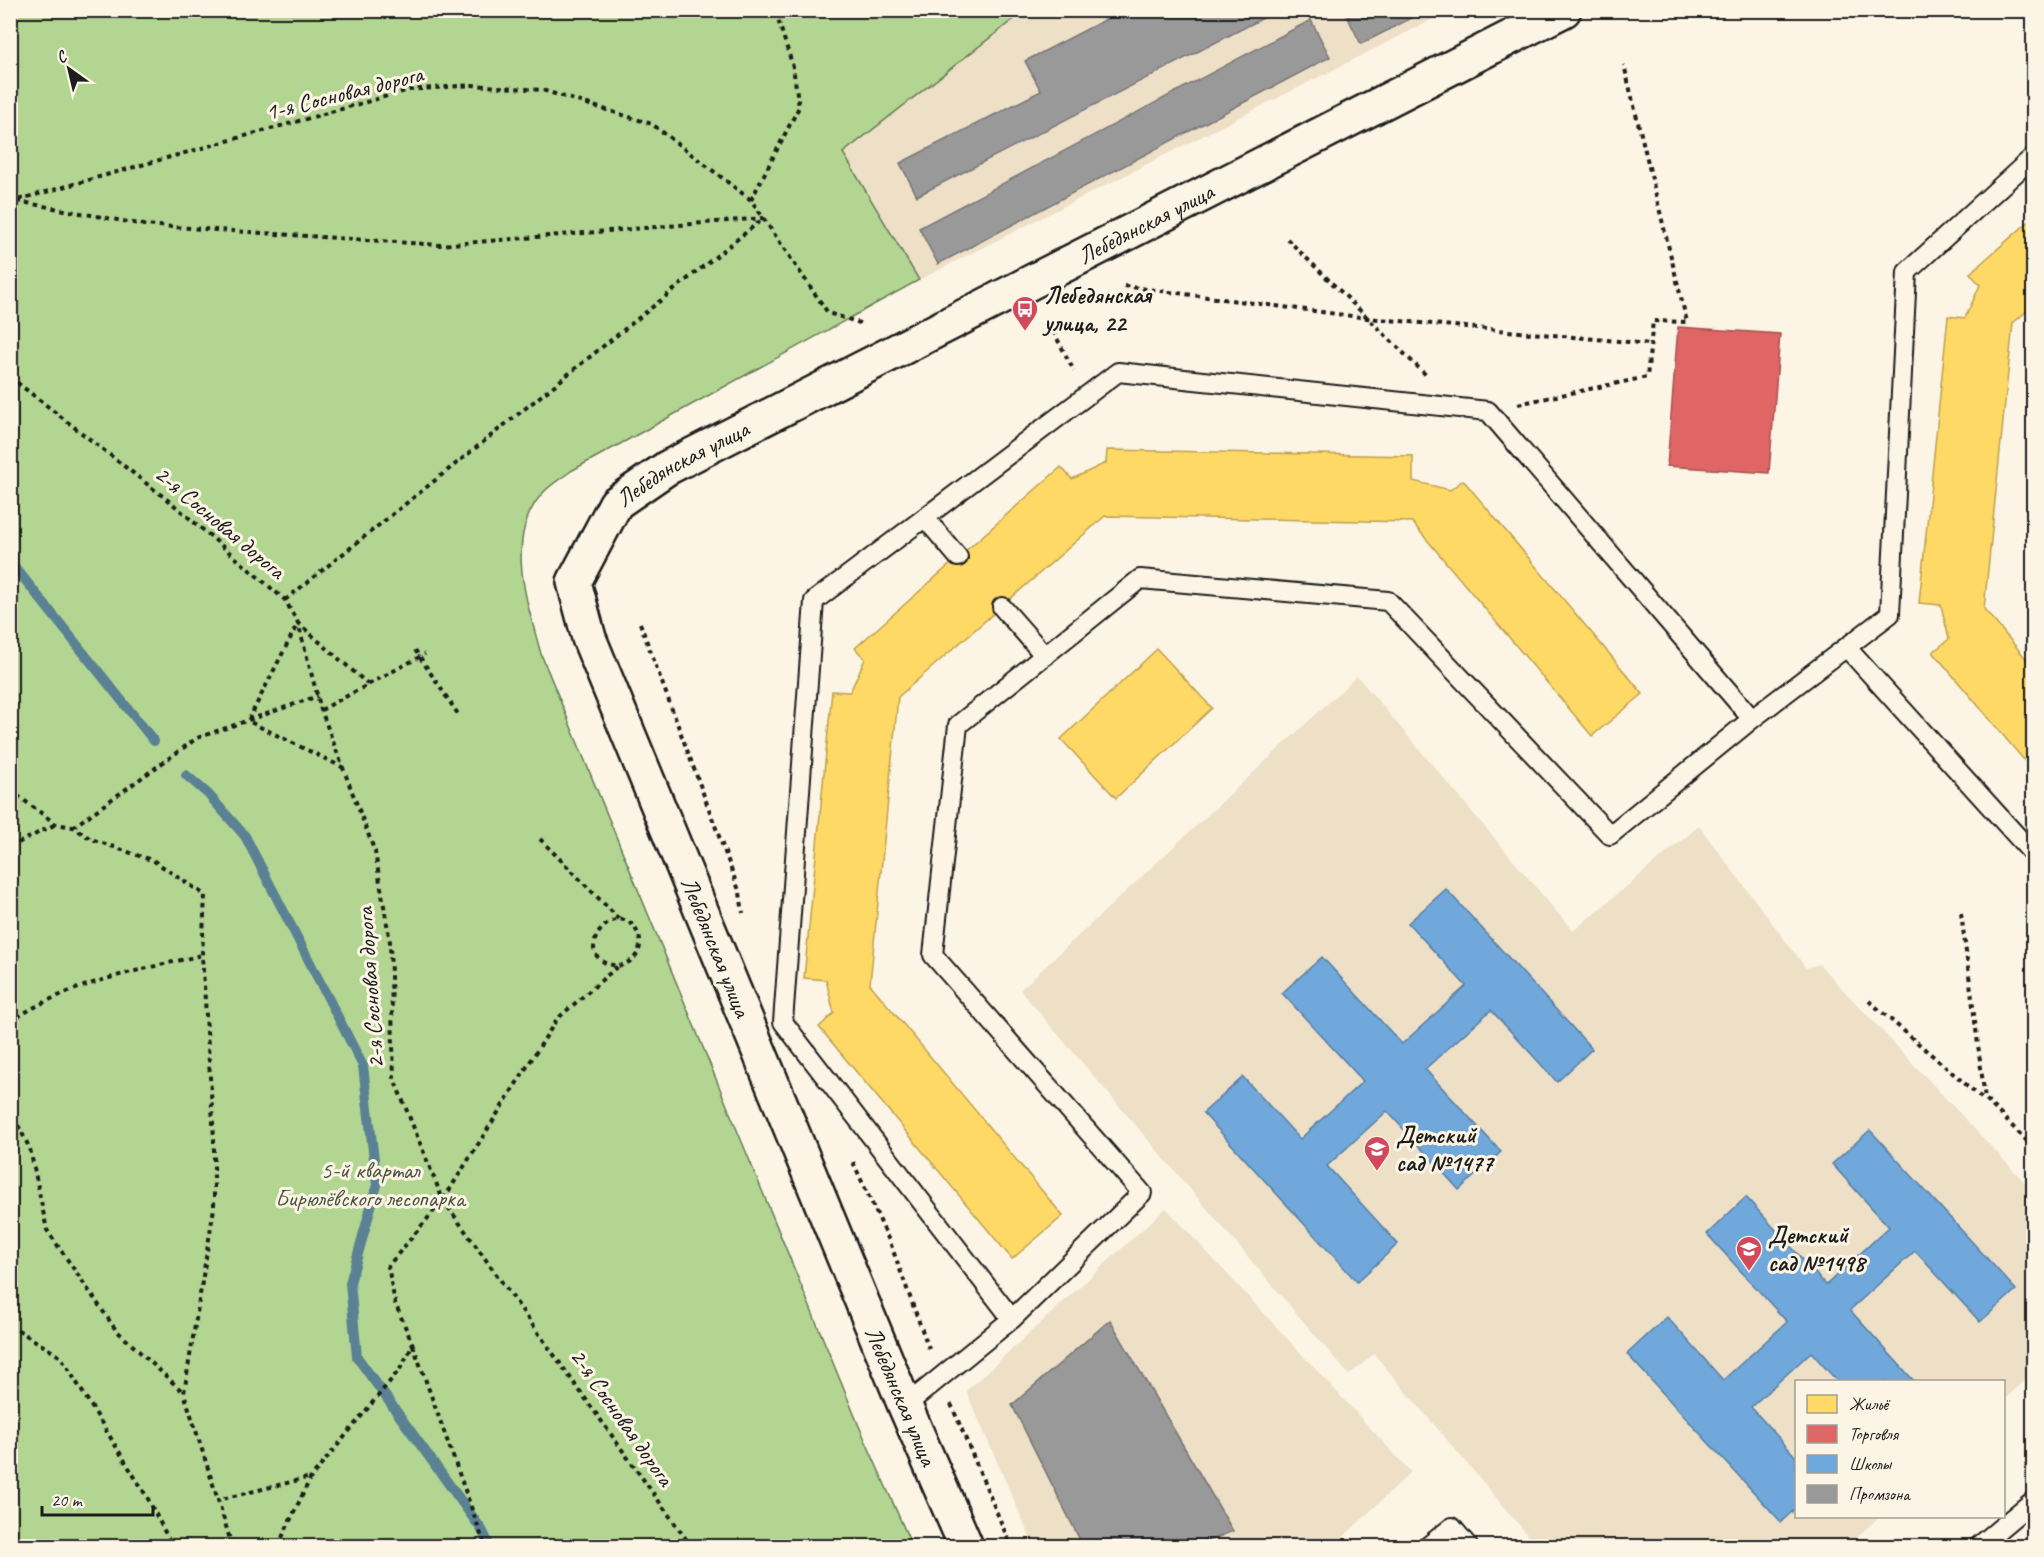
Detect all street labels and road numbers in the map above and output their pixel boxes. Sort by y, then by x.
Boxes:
street label: 1-я Сосновая дорога [262,59,427,127]
street label: Лебедянская улица [1073,176,1220,271]
street label: Лебедянская улица [610,413,755,514]
street label: 2-я Сосновая дорога [149,459,292,586]
street label: Лебедянская улица [674,873,758,1023]
street label: 2-я Сосновая дорога [349,905,391,1069]
street label: Лебедянская улица [858,1322,944,1471]
street label: 2-я Сосновая дорога [563,1342,681,1493]

